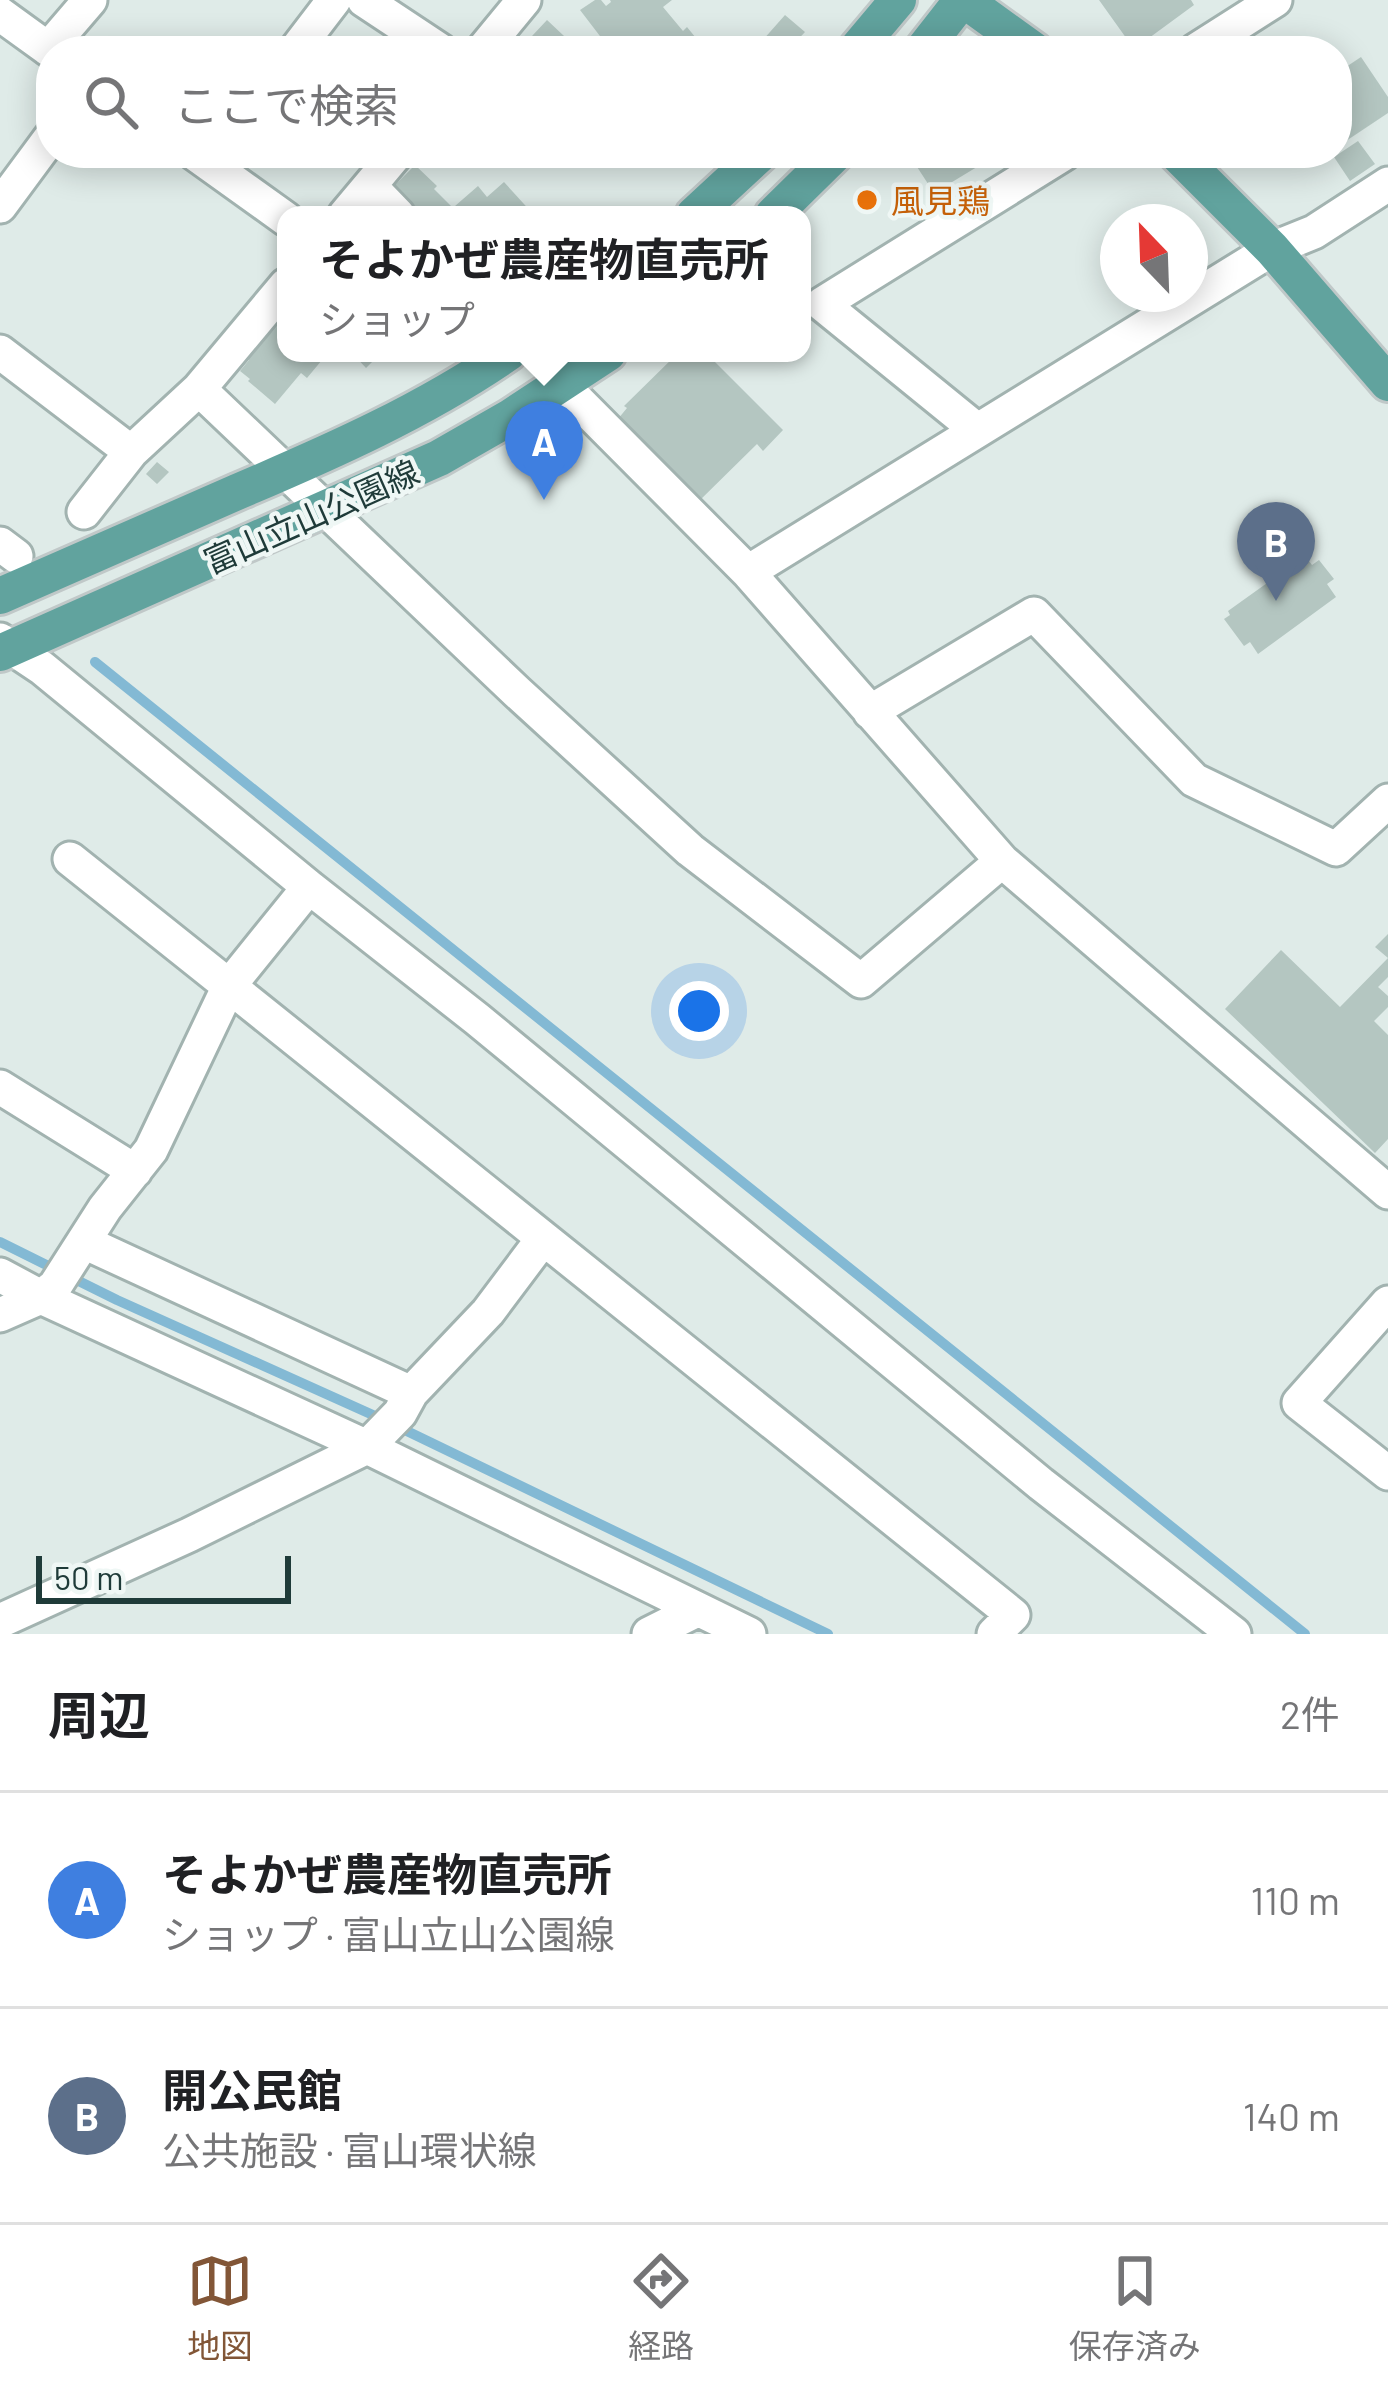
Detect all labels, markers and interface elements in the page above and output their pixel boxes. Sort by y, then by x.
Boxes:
search box [36,36,1352,168]
icon: search [78,69,144,135]
text: ここで検索 [174,77,399,131]
place label: 風見鶏 [891,180,990,220]
marker: 風見鶏 [854,187,880,213]
north arrow [1100,204,1208,312]
popup [277,206,811,362]
text: そよかぜ農産物直売所 [319,231,769,285]
text: ショップ [319,295,475,342]
pin: A [505,401,583,500]
street label: 富山立山公園線 [197,451,425,581]
pin: B [1237,502,1315,601]
your location [669,981,729,1041]
scale bar [36,1550,291,1603]
text: 50 m [54,1557,124,1597]
text: 周辺 [48,1683,150,1744]
text: 2件 [1280,1690,1340,1737]
text: そよかぜ農産物直売所 [162,1846,612,1900]
text: A [74,1876,100,1923]
text: 110 m [1250,1876,1340,1923]
text: ショップ · 富山立山公園線 [162,1910,615,1957]
text: 開公民館 [162,2062,342,2116]
text: B [75,2092,99,2139]
text: 140 m [1243,2092,1340,2139]
text: 公共施設 · 富山環状線 [162,2126,537,2173]
tab: 地図 [187,2248,253,2368]
tab: 経路 [628,2248,694,2368]
tab: 保存済み [1069,2248,1201,2368]

